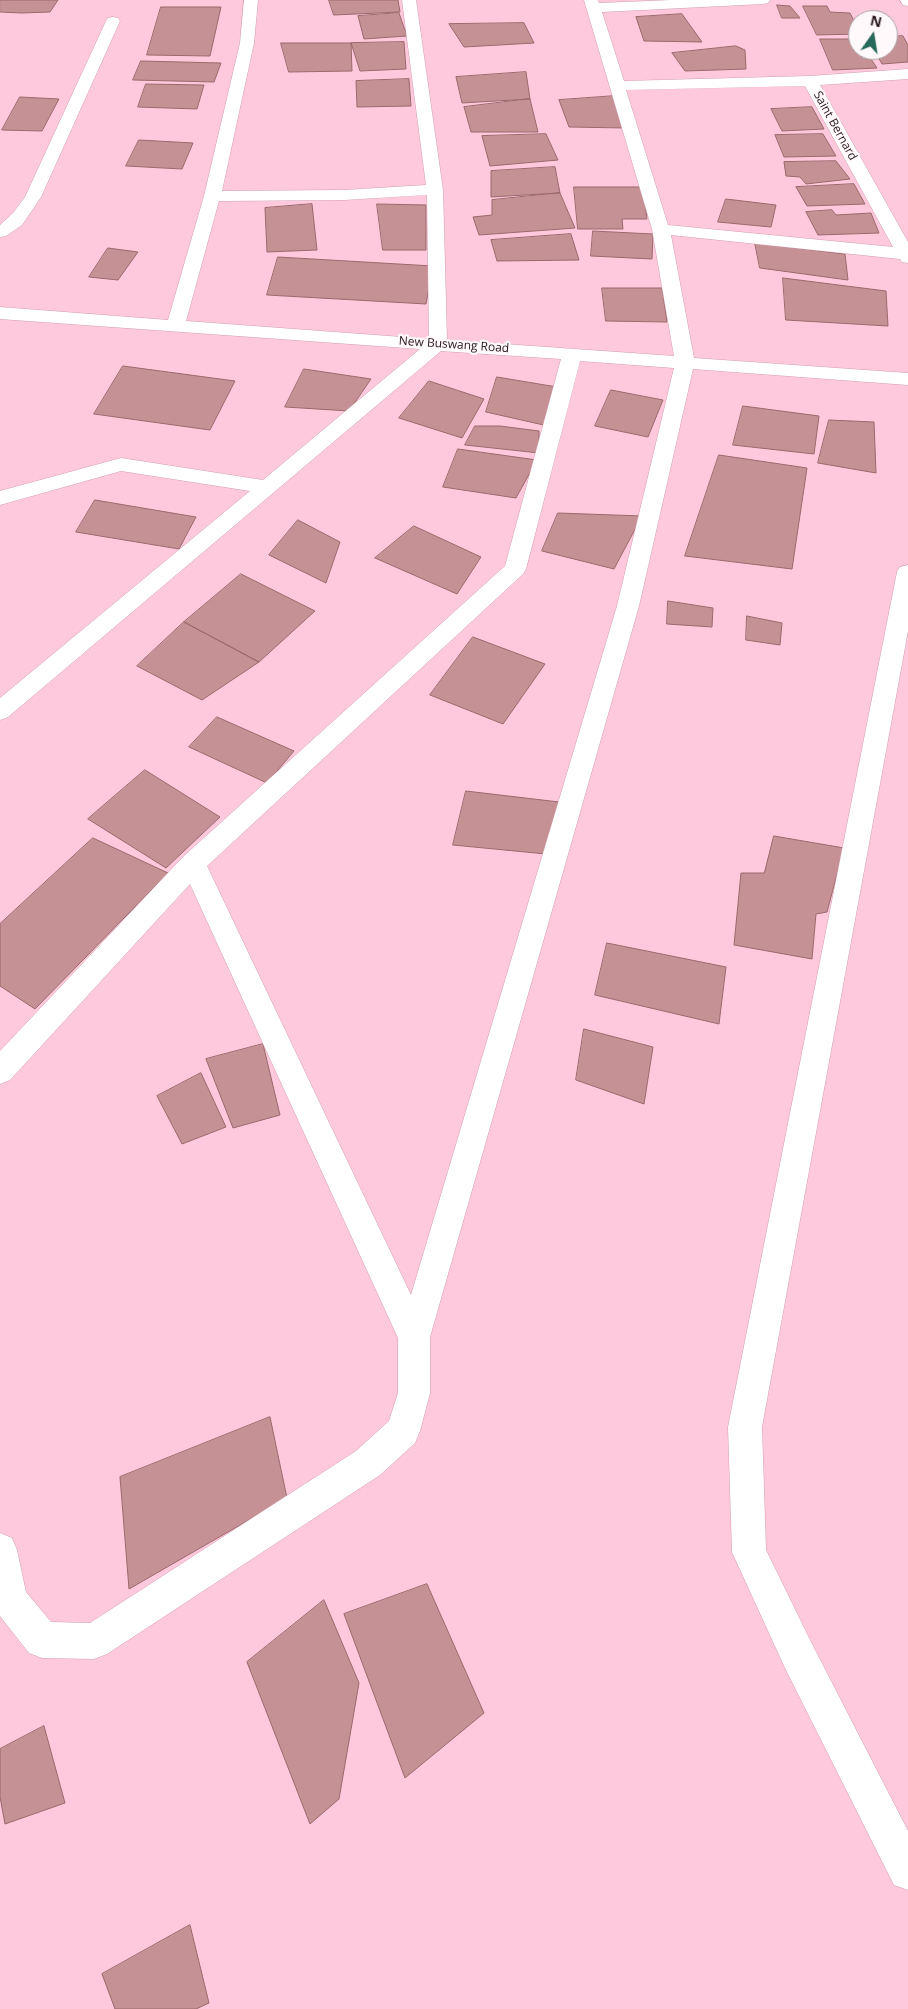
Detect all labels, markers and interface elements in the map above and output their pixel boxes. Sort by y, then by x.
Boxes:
north arrow [848,10,898,60]
text: N [869,10,884,31]
street label: Saint Bernard [810,89,860,163]
street label: New Buswang Road [398,334,510,356]

